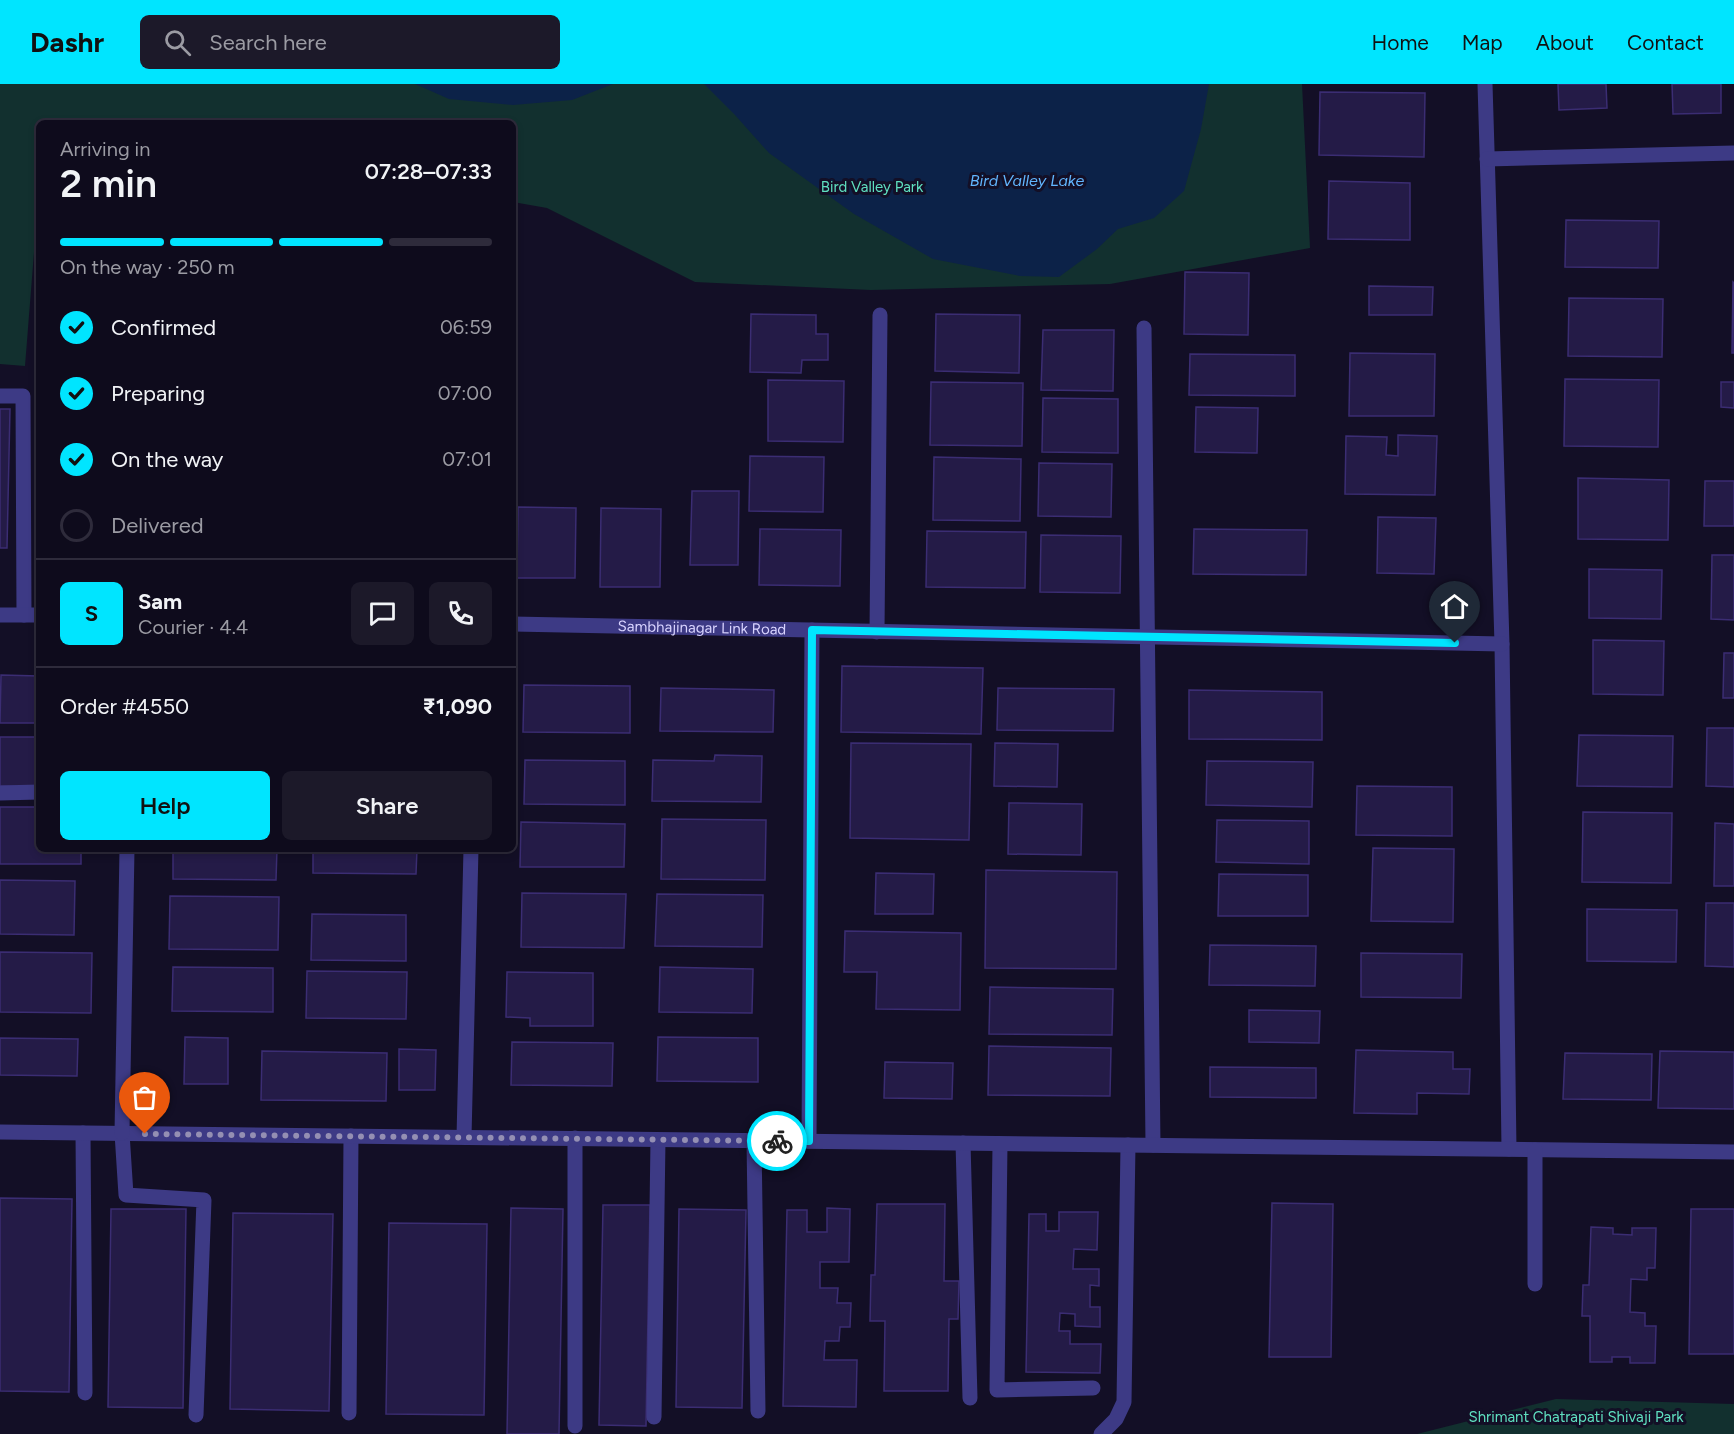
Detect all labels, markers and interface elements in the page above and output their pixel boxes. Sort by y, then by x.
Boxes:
search box [140,15,560,69]
text: Dashr [30,25,104,59]
icon: search [161,26,194,59]
text: Search here [209,29,327,56]
text: Home [1372,30,1429,55]
text: Map [1462,30,1503,55]
text: About [1536,30,1594,55]
text: Contact [1627,30,1704,55]
text: Arriving in [60,137,150,161]
text: 07:28–07:33 [365,158,492,185]
text: 2 min [60,160,157,207]
water label: Bird Valley Lake [970,171,1084,190]
park label: Bird Valley Park [821,178,924,196]
text: On the way · 250 m [60,255,235,279]
icon: check [60,311,93,344]
text: Confirmed [111,314,216,341]
text: 06:59 [440,315,492,339]
icon: check [60,377,93,410]
text: Preparing [111,380,205,407]
text: 07:00 [438,381,492,405]
icon: check [60,443,93,476]
text: On the way [111,446,223,473]
text: 07:01 [442,447,492,471]
text: Delivered [111,512,204,539]
pin [1429,581,1480,643]
button: chat [351,582,414,645]
button: phone [429,582,492,645]
text: Sam [138,588,182,615]
icon: home [1438,590,1471,623]
text: S [85,600,98,627]
text: Courier · 4.4 [138,615,248,639]
street label: Sambhajinagar Link Road [618,617,786,639]
text: Order #4550 [60,693,189,720]
text: ₹1,090 [423,693,492,720]
button: Help [60,771,270,840]
button: Share [282,771,492,840]
pin [119,1072,170,1134]
icon: bag [128,1081,161,1114]
courier [747,1111,807,1171]
icon: bike [761,1125,794,1158]
park label: Shrimant Chatrapati Shivaji Park [1469,1408,1684,1426]

